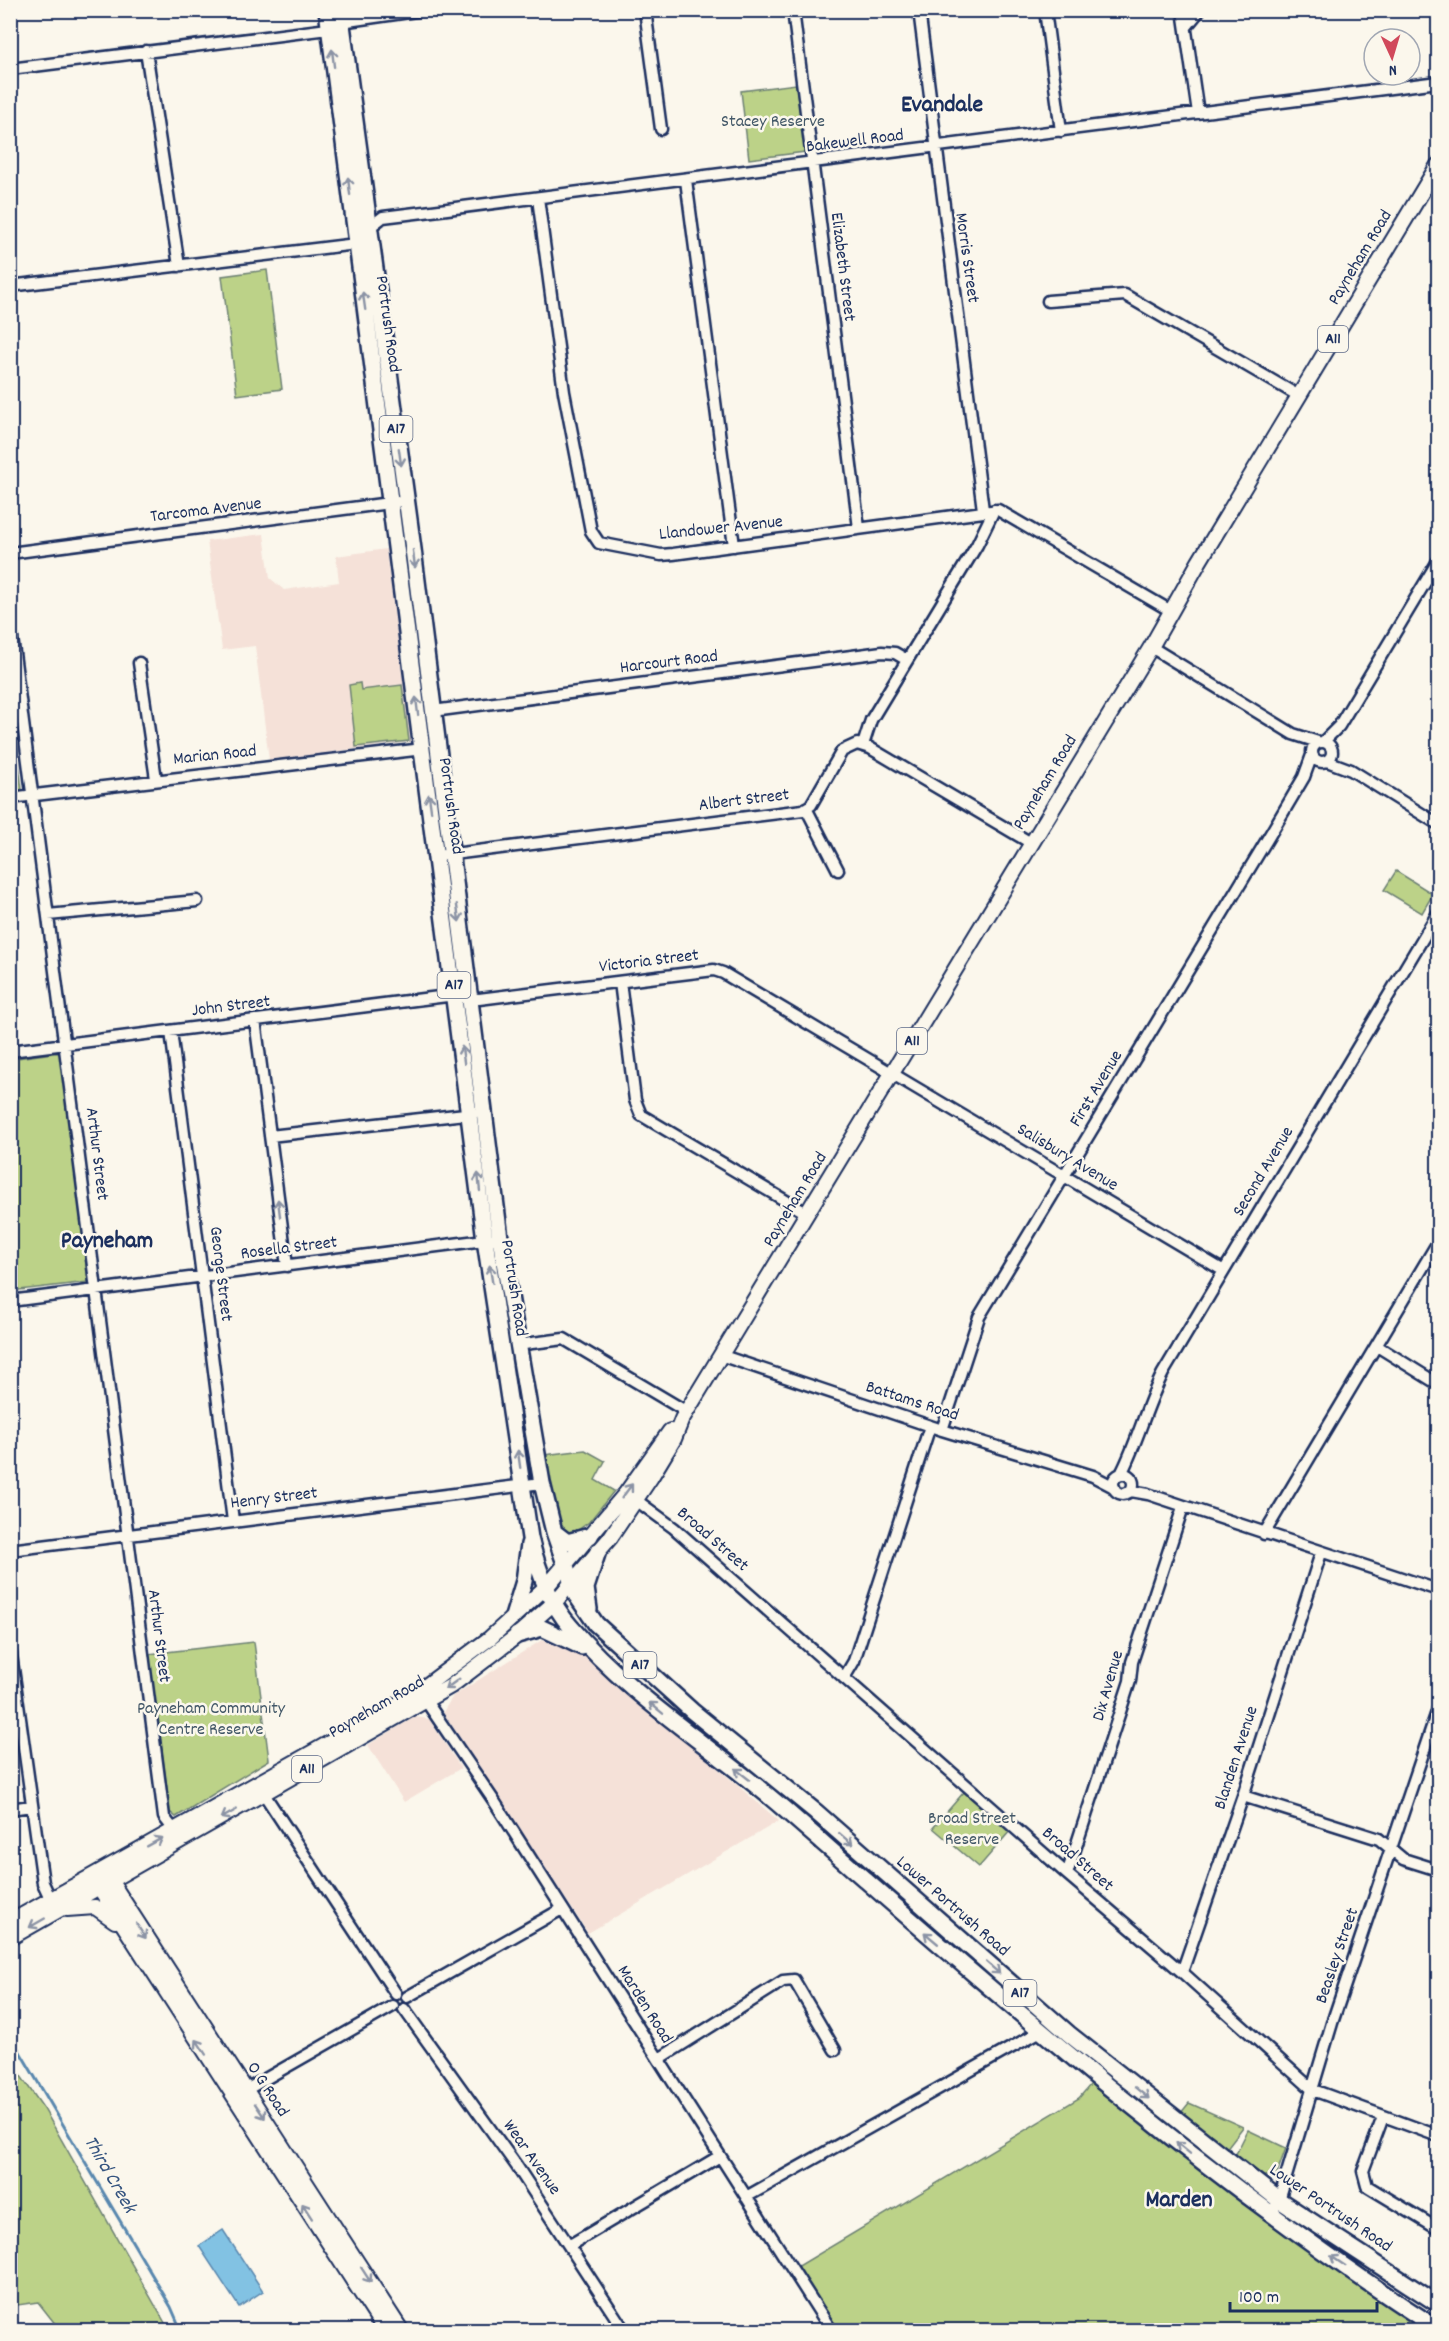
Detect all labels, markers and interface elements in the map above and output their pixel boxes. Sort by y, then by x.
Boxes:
north arrow [1362,27,1422,87]
one-way arrow [327,48,338,68]
text: N [1388,58,1398,81]
district label: Evandale [901,89,983,123]
park label: Stacey Reserve [721,110,825,135]
street label: Bakewell Road [805,124,905,160]
one-way arrow [343,176,354,196]
street label: Payneham Road [1323,206,1399,310]
street label: Elizabeth Street [823,211,861,323]
street label: Morris Street [947,211,985,305]
street label: Portrush Road [368,274,406,374]
one-way arrow [359,291,370,311]
road number: A11 [1318,326,1348,352]
road number: A17 [380,416,412,442]
one-way arrow [395,446,406,466]
street label: Tarcoma Avenue [149,492,263,530]
street label: Llandower Avenue [658,510,784,548]
one-way arrow [409,549,420,569]
street label: Harcourt Road [619,645,719,681]
one-way arrow [412,696,423,716]
street label: Payneham Road [1008,731,1084,835]
street label: Marian Road [172,739,258,773]
street label: Portrush Road [431,756,469,856]
street label: Albert Street [697,783,791,819]
one-way arrow [424,793,435,813]
one-way arrow [452,903,463,922]
street label: Victoria Street [598,943,701,981]
road number: A17 [438,972,470,998]
street label: John Street [190,990,272,1024]
road number: A11 [897,1028,927,1054]
one-way arrow [458,1046,469,1065]
street label: First Avenue [1064,1046,1130,1132]
street label: Arthur Street [78,1106,114,1202]
street label: Salisbury Avenue [1012,1118,1123,1198]
street label: Second Avenue [1227,1122,1301,1222]
street label: Payneham Road [758,1148,834,1252]
one-way arrow [473,1172,484,1192]
one-way arrow [273,1198,284,1218]
district label: Payneham [61,1225,153,1259]
street label: George Street [202,1225,238,1323]
street label: Rosella Street [239,1231,339,1267]
street label: Portrush Road [493,1238,533,1338]
one-way arrow [485,1265,496,1285]
street label: Battams Road [862,1375,962,1429]
one-way arrow [513,1449,524,1469]
street label: Henry Street [229,1481,319,1517]
one-way arrow [621,1483,633,1499]
street label: Broad Street [671,1502,754,1579]
street label: Arthur Street [140,1588,176,1684]
street label: Dix Avenue [1087,1648,1131,1724]
road number: A17 [624,1652,656,1678]
street label: Payneham Road [324,1670,430,1746]
one-way arrow [445,1678,461,1690]
park label: Payneham Community Centre Reserve [137,1697,286,1743]
one-way arrow [648,1701,664,1714]
street label: Blanden Avenue [1208,1703,1266,1813]
road number: A11 [292,1756,322,1782]
one-way arrow [734,1768,750,1781]
park label: Broad Street Reserve [928,1807,1016,1853]
one-way arrow [221,1808,238,1820]
street label: Broad Street [1036,1822,1119,1899]
one-way arrow [839,1832,854,1846]
one-way arrow [146,1835,163,1847]
street label: Lower Portrush Road [890,1851,1014,1963]
street label: Beasley Street [1310,1904,1366,2007]
one-way arrow [29,1917,46,1929]
one-way arrow [135,1922,147,1939]
one-way arrow [924,1931,940,1944]
street label: Marden Road [610,1961,678,2049]
one-way arrow [985,1961,1000,1975]
road number: A17 [1004,1980,1036,2006]
one-way arrow [195,2039,207,2056]
street label: O G Road [240,2057,294,2123]
one-way arrow [1134,2087,1150,2100]
one-way arrow [254,2103,266,2119]
street label: Wear Avenue [496,2115,566,2201]
water label: Third Creek [76,2131,143,2220]
one-way arrow [1175,2142,1191,2155]
street label: Lower Portrush Road [1264,2159,1396,2259]
district label: Marden [1145,2184,1213,2218]
one-way arrow [301,2203,313,2220]
one-way arrow [1330,2255,1346,2267]
one-way arrow [360,2266,372,2283]
scale bar [1230,2275,1377,2313]
text: 100 m [1239,2286,1279,2311]

